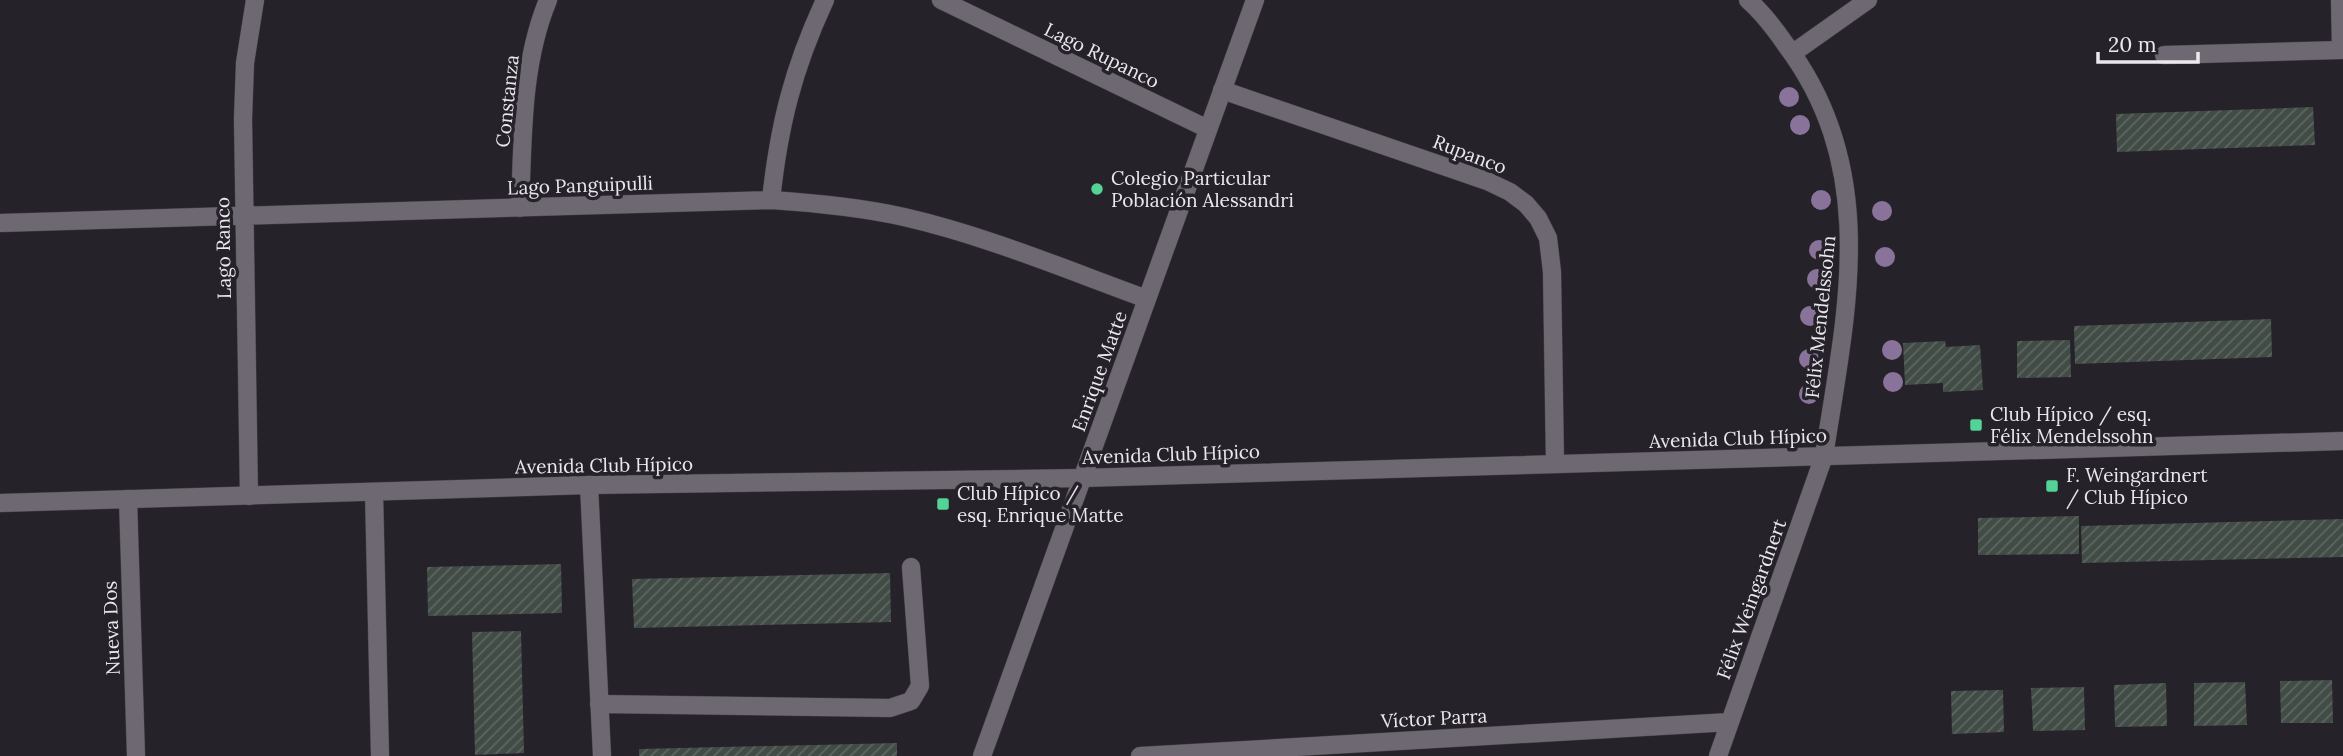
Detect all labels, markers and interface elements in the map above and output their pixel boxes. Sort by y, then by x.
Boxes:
street label: Lago Rupanco [1041,17,1163,93]
scale bar [2098,21,2198,65]
text: 20 m [2108,31,2157,58]
street label: Constanza [490,53,524,148]
street label: Rupanco [1430,129,1510,179]
place label: Colegio Particular Población Alessandri [1111,166,1294,212]
street label: Lago Panguipulli [507,170,653,200]
marker: Colegio Particular Población Alessandri [1089,181,1105,197]
street label: Lago Ranco [210,197,236,299]
street label: Félix Mendelssohn [1800,234,1840,400]
street label: Enrique Matte [1066,307,1132,435]
place label: Club Hípico / esq. Félix Mendelssohn [1990,402,2154,448]
marker: Club Hípico / esq. Félix Mendelssohn [1968,417,1984,433]
street label: Avenida Club Hípico [1648,423,1827,453]
street label: Avenida Club Hípico [1081,439,1260,469]
street label: Avenida Club Hípico [514,451,693,479]
place label: F. Weingardnert / Club Hípico [2066,463,2208,510]
marker: F. Weingardnert / Club Hípico [2044,478,2060,494]
place label: Club Hípico / esq. Enrique Matte [957,481,1124,527]
marker: Club Hípico / esq. Enrique Matte [935,496,951,512]
street label: Félix Weingardnert [1711,515,1791,682]
street label: Nueva Dos [97,580,125,676]
street label: Víctor Parra [1379,703,1488,733]

